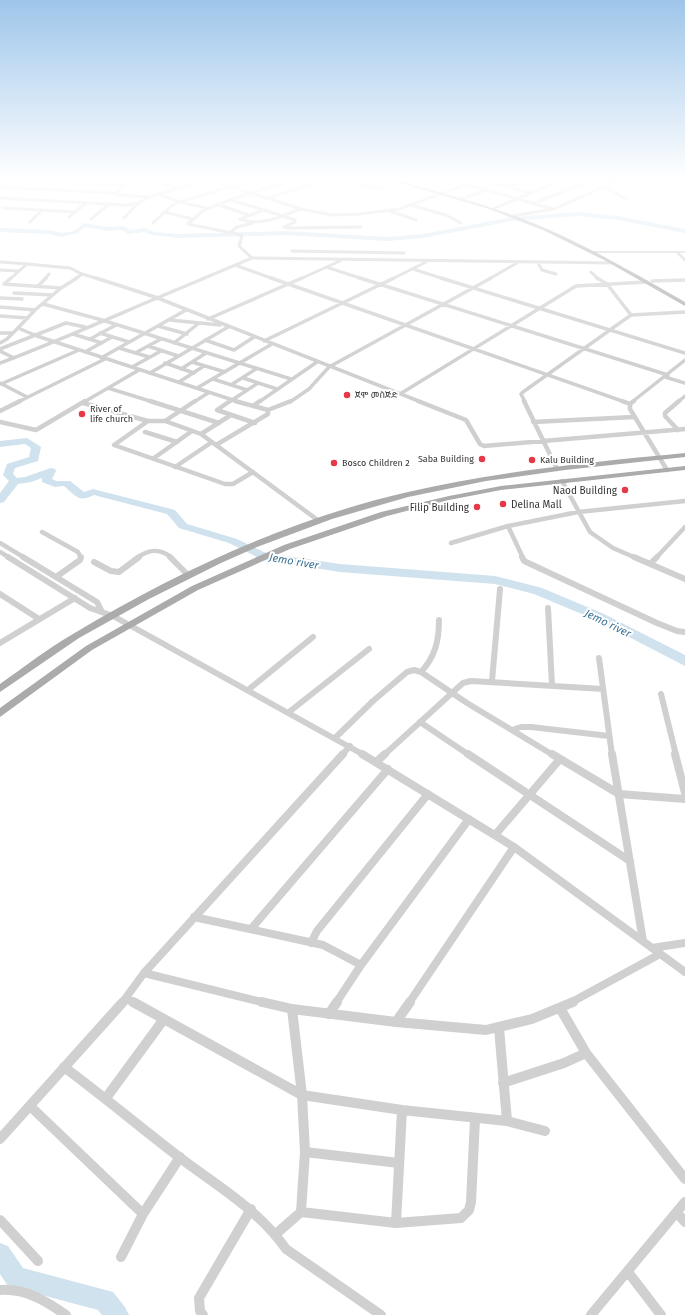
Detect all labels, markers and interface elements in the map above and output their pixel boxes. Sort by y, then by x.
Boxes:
marker: ጀሞ መስጅድ [342,390,352,400]
place label: ጀሞ መስጅድ [355,390,398,400]
place label: River of life church [90,404,133,424]
marker: River of life church [77,409,87,419]
place label: Saba Building [418,454,474,464]
marker: Saba Building [477,454,487,464]
marker: Kalu Building [527,455,537,465]
place label: Kalu Building [540,455,594,465]
marker: Bosco Children 2 [329,458,339,468]
place label: Bosco Children 2 [342,458,410,468]
place label: Naod Building [553,485,618,497]
marker: Naod Building [620,485,630,495]
marker: Delina Mall [498,499,508,509]
place label: Delina Mall [511,499,562,511]
place label: Filip Building [410,502,470,514]
marker: Filip Building [472,502,482,512]
water label: Jemo river [267,551,320,572]
water label: Jemo river [582,606,634,641]

